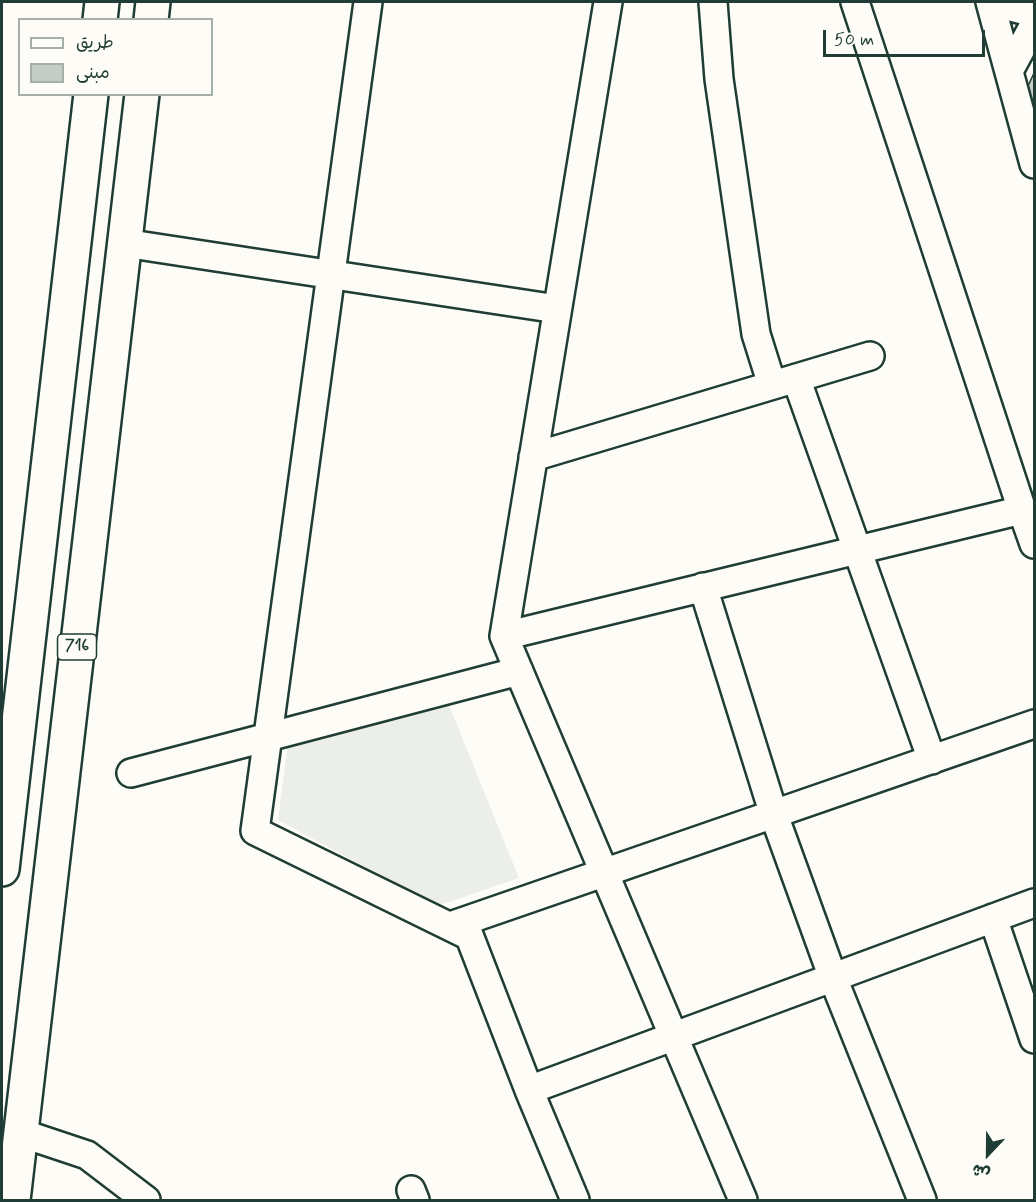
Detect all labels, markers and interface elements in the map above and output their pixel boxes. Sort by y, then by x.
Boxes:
legend [18,18,213,96]
scale bar [826,18,988,56]
text: 50 m [834,28,874,52]
text: طريق [76,31,114,55]
text: مبنى [76,61,110,85]
road number: 716 [58,634,97,660]
north arrow [958,1124,1018,1184]
text: ش [969,1158,993,1184]

